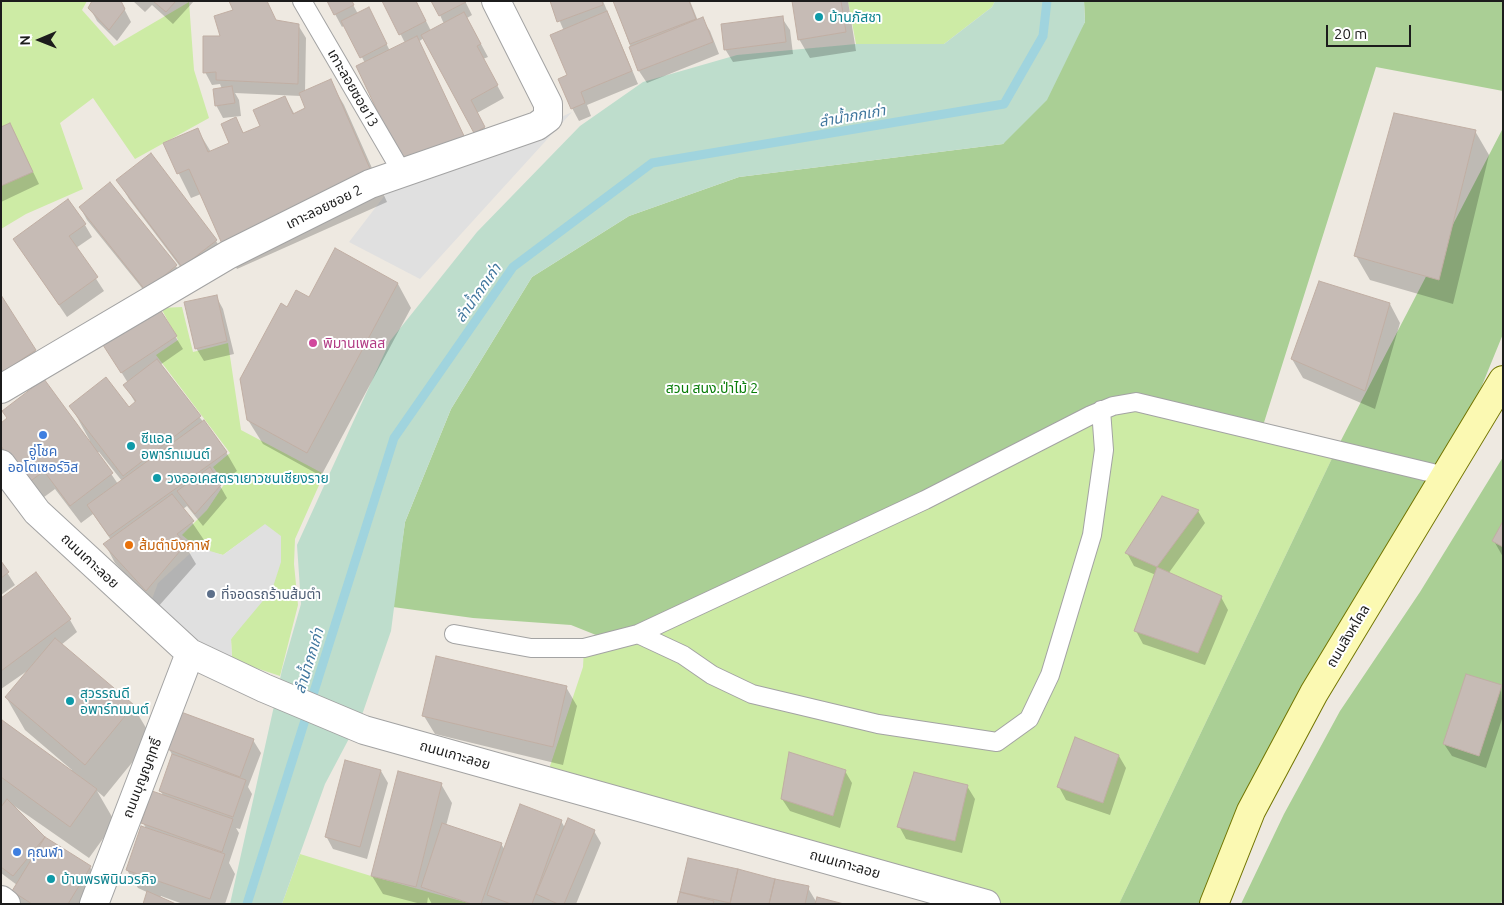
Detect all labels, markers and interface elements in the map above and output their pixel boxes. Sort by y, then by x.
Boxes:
place label: บ้านภัสชา [829,9,882,25]
marker: บ้านภัสชา [813,11,825,23]
north arrow [15,15,65,65]
scale bar [1329,15,1414,47]
text: 20 m [1334,25,1367,42]
text: N [17,35,33,46]
street label: เกาะลอยซอย13 [324,46,382,130]
water label: ลำน้ำกกเก่า [817,101,887,131]
street label: เกาะลอยซอย 2 [283,181,365,233]
water label: ลำน้ำกกเก่า [451,260,505,326]
place label: พิมานเพลส [323,335,385,351]
marker: พิมานเพลส [307,337,319,349]
park label: สวน สนง.ป่าไม้ 2 [666,380,758,396]
marker: อู่โชค ออโตเซอร์วิส [37,429,49,441]
place label: ซีแอล อพาร์ทเมนต์ [141,430,210,462]
marker: ซีแอล อพาร์ทเมนต์ [125,440,137,452]
place label: อู่โชค ออโตเซอร์วิส [8,443,78,476]
place label: วงออเคสตราเยาวชนเชียงราย [167,470,329,486]
marker: วงออเคสตราเยาวชนเชียงราย [151,472,163,484]
street label: ถนนเกาะลอย [58,530,122,592]
place label: ส้มตำบึงกาฬ [139,537,210,553]
marker: ส้มตำบึงกาฬ [123,539,135,551]
place label: ที่จอดรถร้านส้มตำ [221,586,321,602]
marker: ที่จอดรถร้านส้มตำ [205,588,217,600]
street label: ถนนสิงหไคล [1323,602,1373,670]
water label: ลำน้ำกกเก่า [291,626,327,696]
place label: สุวรรณดี อพาร์ทเมนต์ [80,685,149,718]
marker: สุวรรณดี อพาร์ทเมนต์ [64,695,76,707]
street label: ถนนบุญญฤทธิ์ [119,736,165,820]
street label: ถนนเกาะลอย [418,737,492,773]
place label: คุณฬา [27,844,63,860]
marker: คุณฬา [11,846,23,858]
street label: ถนนเกาะลอย [808,846,882,882]
place label: บ้านพรพินินวรกิจ [61,871,157,887]
marker: บ้านพรพินินวรกิจ [45,873,57,885]

